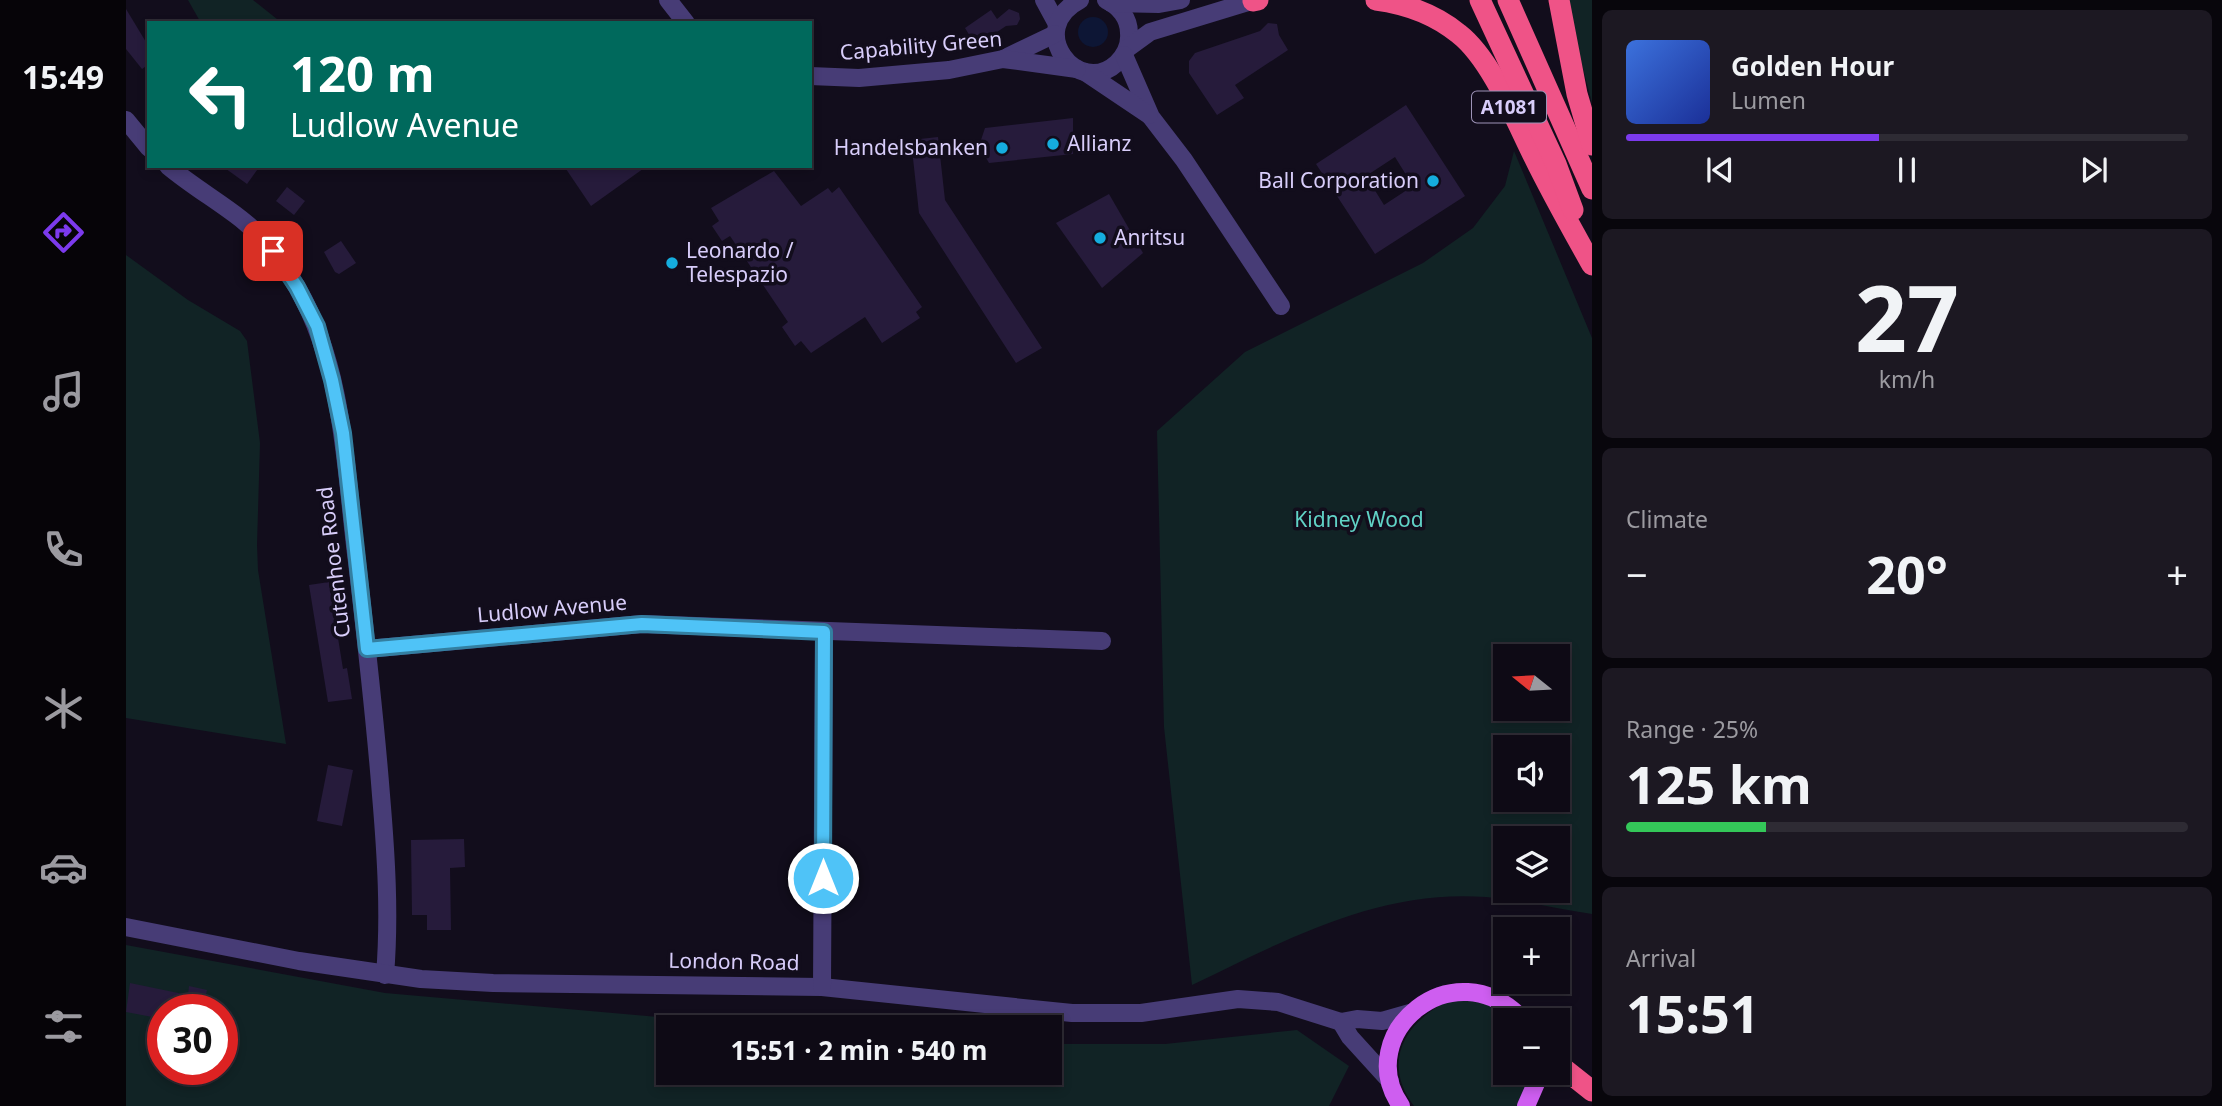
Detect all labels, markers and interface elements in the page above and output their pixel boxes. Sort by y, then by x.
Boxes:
street label: Capability Green [839,24,1003,66]
text: 120 m [290,40,435,106]
text: Golden Hour [1731,48,1894,84]
icon: left [175,49,266,140]
text: 15:49 [22,55,104,98]
text: Lumen [1731,84,1806,116]
road number: A1081 [1472,92,1546,122]
text: Ludlow Avenue [290,103,519,146]
place label: Allianz [1067,129,1131,157]
place label: Handelsbanken [834,133,988,161]
marker: Allianz [1045,136,1061,152]
marker: Handelsbanken [994,140,1010,156]
icon: previous [1701,151,1739,189]
icon: pause [1888,151,1926,189]
icon: next [2075,151,2113,189]
place label: Ball Corporation [1258,166,1419,194]
marker: Ball Corporation [1425,173,1441,189]
icon: directions [39,208,88,257]
pin [243,221,303,281]
place label: Anritsu [1114,223,1185,251]
marker: Anritsu [1092,230,1108,246]
icon: arrive [254,232,292,270]
place label: Leonardo / Telespazio [686,236,794,288]
marker: Leonardo / Telespazio [664,255,680,271]
text: 27 [1855,255,1959,379]
text: km/h [1879,363,1935,395]
icon: music [39,367,88,416]
street label: Cutenhoe Road [310,485,356,639]
text: Climate [1626,503,1708,535]
park label: Kidney Wood [1294,505,1424,533]
icon: phone [39,525,88,574]
text: 20° [1866,538,1948,609]
text: − [1626,548,1648,600]
text: + [2166,548,2188,600]
street label: Ludlow Avenue [476,588,628,629]
north arrow [1493,644,1570,721]
map controls [1493,644,1570,1085]
icon: climate [39,684,88,733]
text: Range · 25% [1626,713,1758,745]
button: sound [1493,735,1570,812]
text: 125 km [1626,748,1812,819]
button: layers [1493,826,1570,903]
position arrow [786,841,860,915]
icon: car [39,843,88,892]
button: + [1493,917,1570,994]
text: Arrival [1626,942,1696,974]
street label: London Road [668,946,800,976]
text: 15:51 [1626,977,1760,1048]
speed limit sign: 30 [147,994,238,1085]
icon: filters [39,1002,88,1051]
button: − [1493,1008,1570,1085]
text: 15:51 · 2 min · 540 m [731,1032,987,1068]

